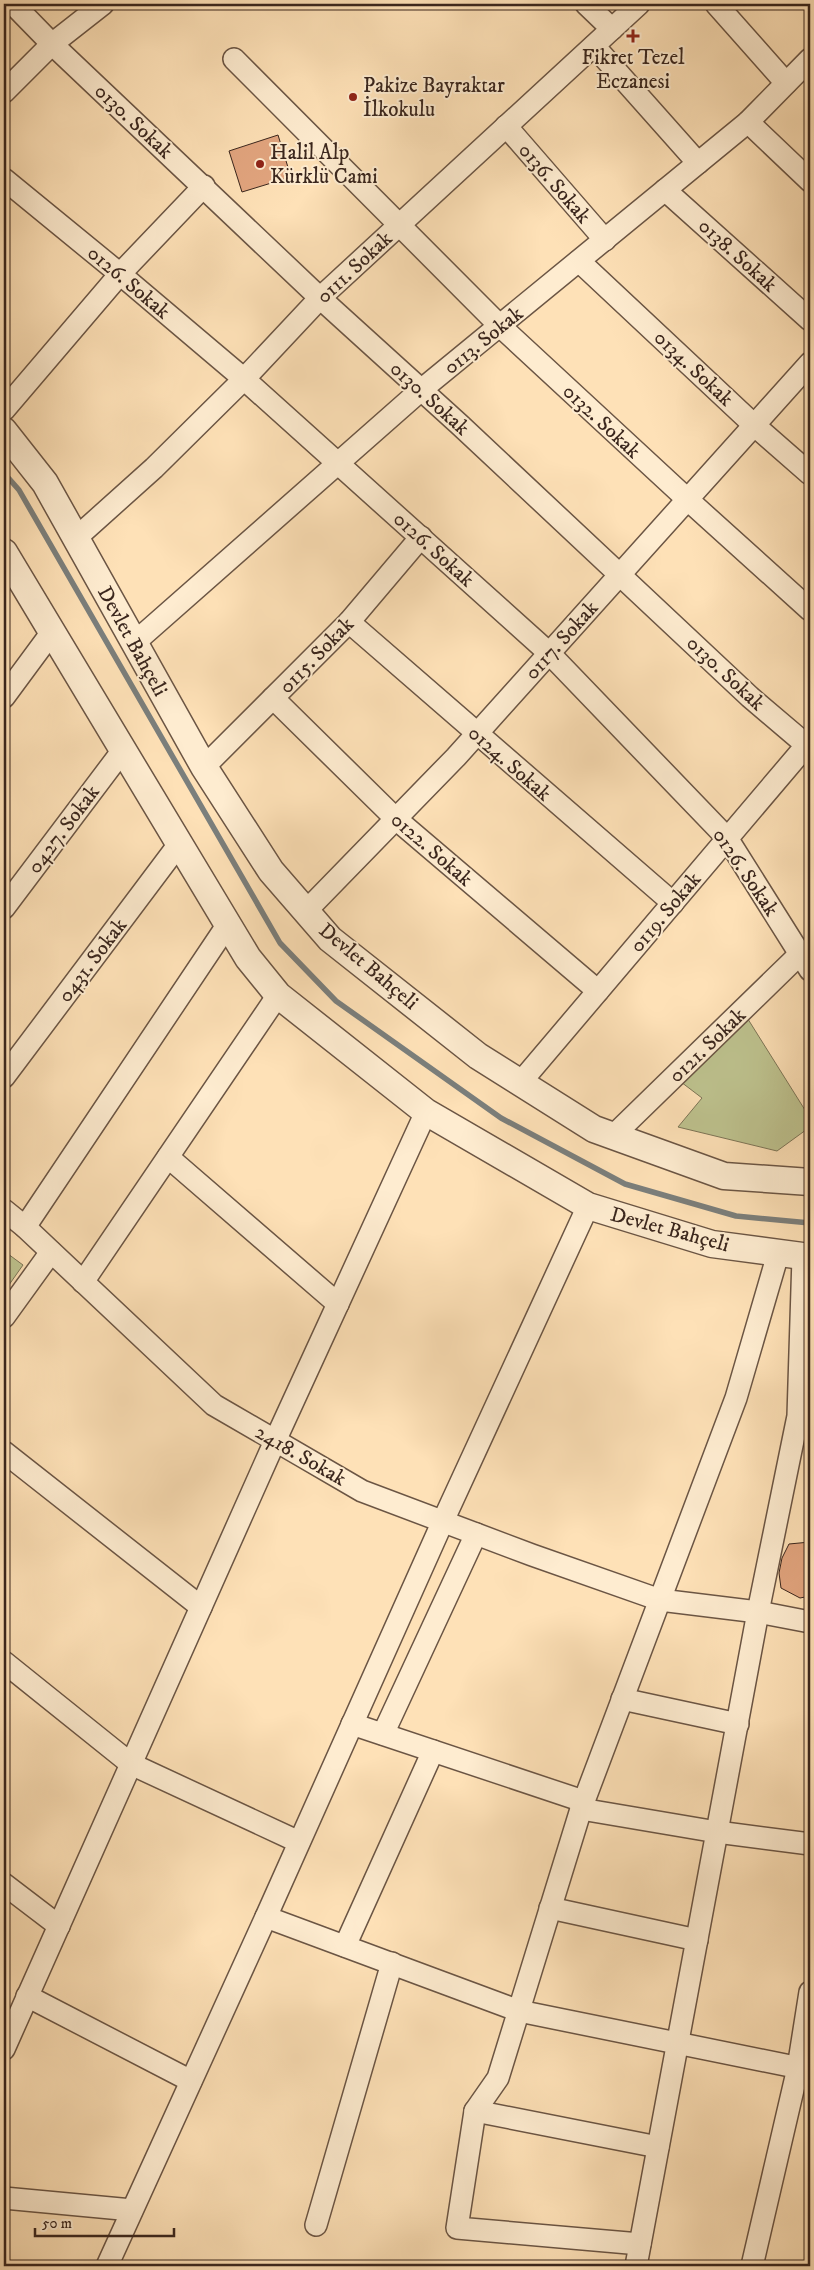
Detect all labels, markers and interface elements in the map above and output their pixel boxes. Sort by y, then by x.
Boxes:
marker: Fikret Tezel Eczanesi [627,30,639,42]
place label: Fikret Tezel Eczanesi [581,45,685,95]
place label: Pakize Bayraktar İlkokulu [363,73,505,123]
street label: 0130. Sokak [88,79,179,165]
marker: Pakize Bayraktar İlkokulu [347,91,359,103]
street label: 0136. Sokak [512,138,597,230]
place label: Halil Alp Kürklü Cami [270,140,378,190]
marker: Halil Alp Kürklü Cami [254,158,266,170]
street label: 0138. Sokak [692,213,783,298]
street label: 0111. Sokak [311,226,399,310]
street label: 0126. Sokak [81,240,176,325]
street label: 0113. Sokak [439,300,529,381]
street label: 0134. Sokak [648,325,739,413]
street label: 0130. Sokak [384,356,475,442]
street label: 0132. Sokak [557,379,646,465]
street label: 0126. Sokak [387,506,480,593]
street label: Devlet Bahçeli [91,582,173,701]
street label: 0117. Sokak [519,595,605,686]
street label: 0115. Sokak [274,611,360,699]
street label: 0130. Sokak [680,631,771,717]
street label: 0124. Sokak [462,720,557,807]
street label: 0427. Sokak [22,780,106,879]
street label: 0122. Sokak [385,807,478,893]
street label: 0126. Sokak [706,824,784,922]
street label: 0119. Sokak [624,867,707,958]
street label: 0431. Sokak [53,913,133,1008]
street label: Devlet Bahçeli [313,918,423,1016]
street label: 0121. Sokak [664,1002,752,1089]
street label: Devlet Bahçeli [607,1202,732,1258]
street label: 2418. Sokak [250,1419,351,1493]
scale bar [35,2205,174,2237]
text: 50 m [42,2214,72,2233]

